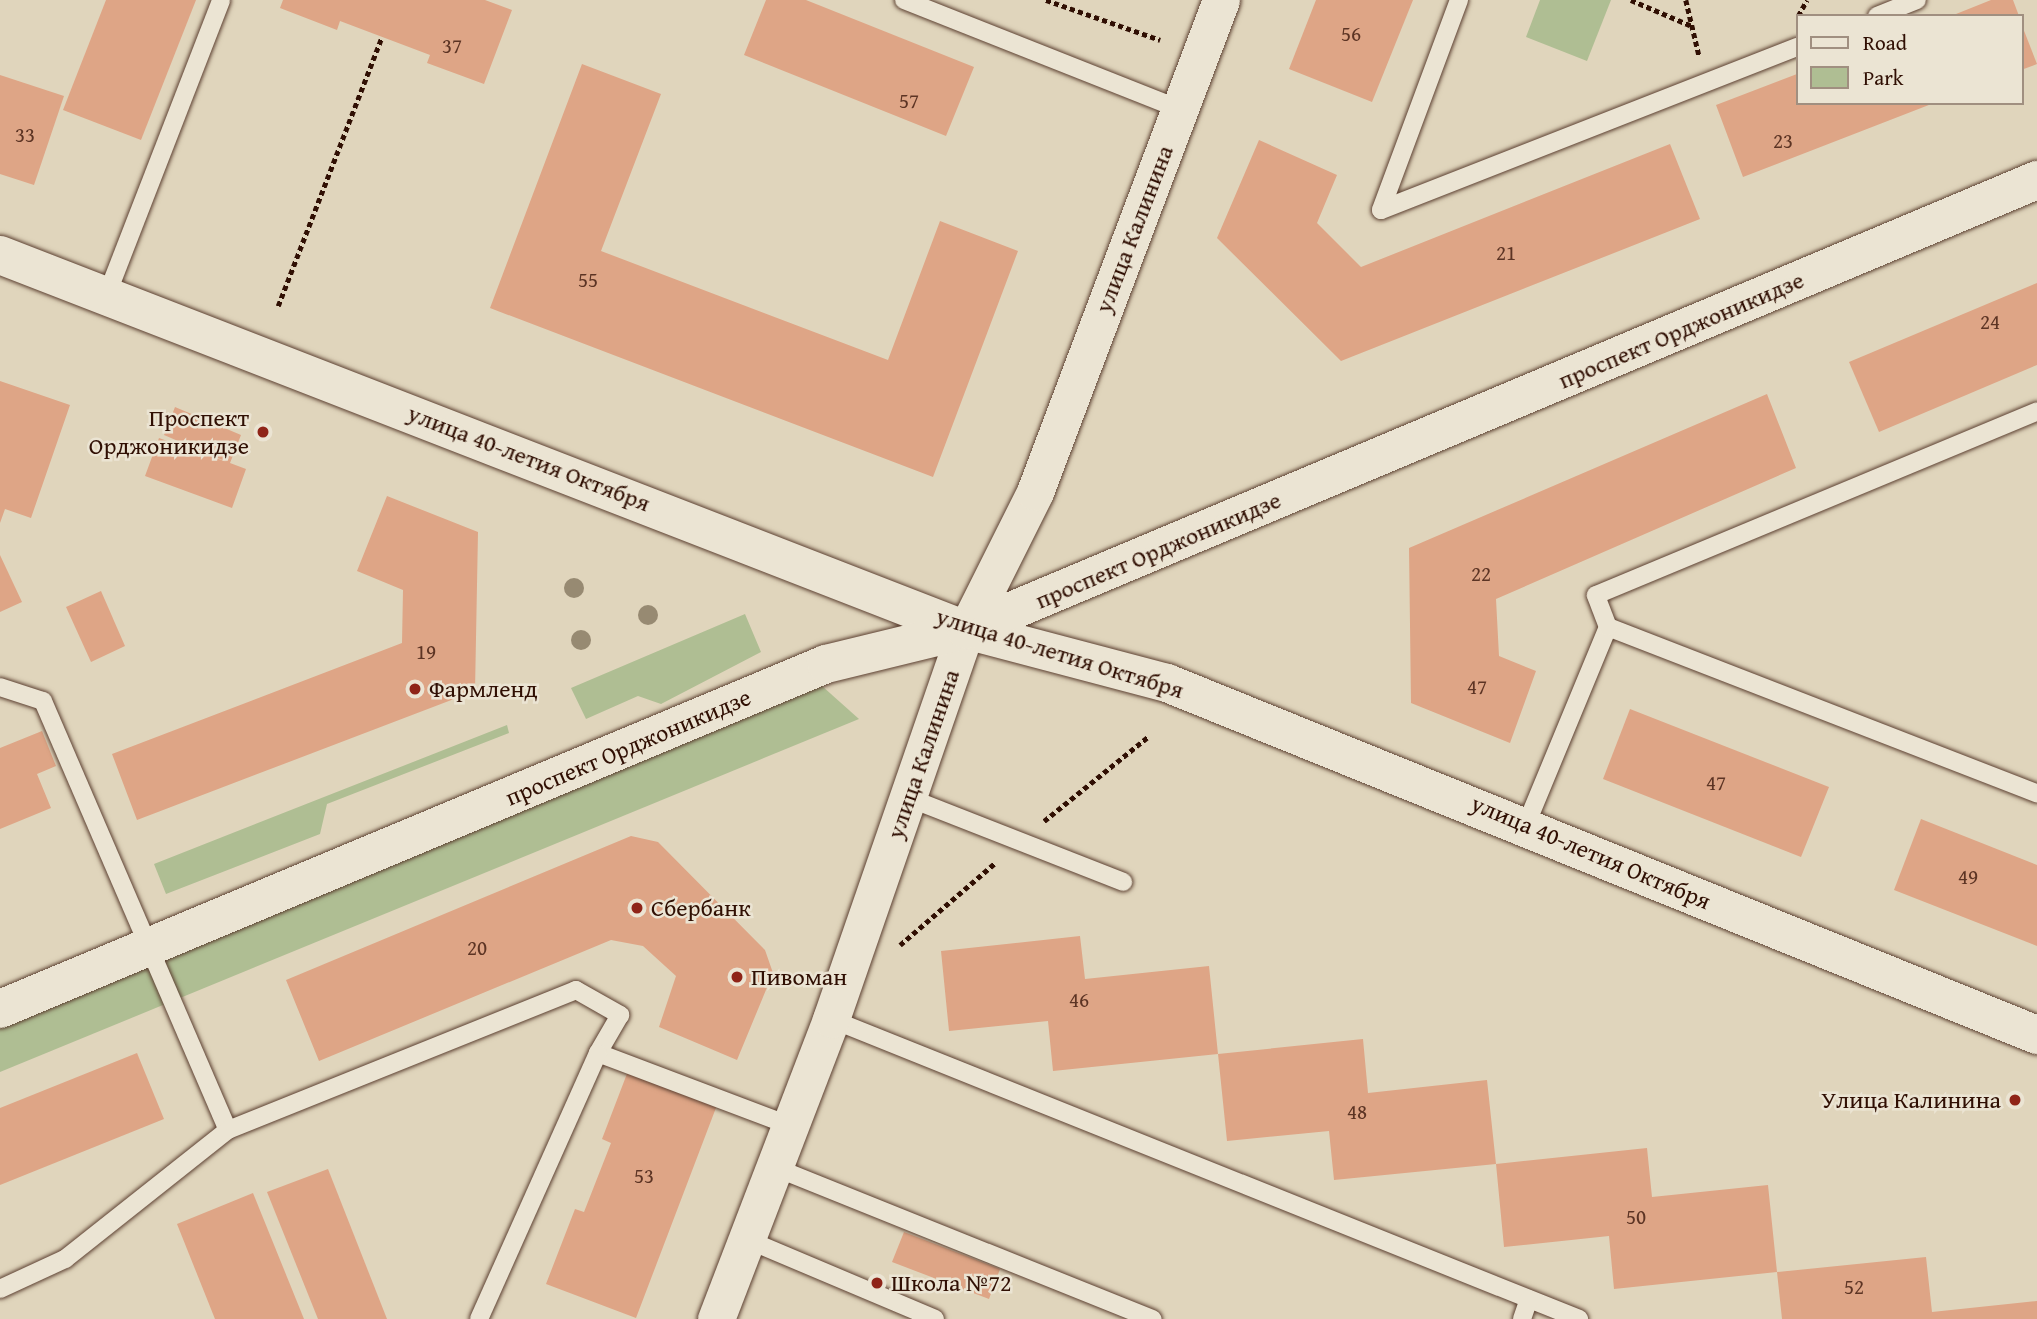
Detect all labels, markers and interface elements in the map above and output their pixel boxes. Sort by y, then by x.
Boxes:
legend [1796,14,2023,105]
house number: 56 [1341,21,1361,47]
text: Road [1863,27,1907,58]
house number: 37 [442,33,462,59]
text: Park [1863,62,1904,93]
house number: 57 [899,88,919,114]
house number: 33 [15,122,35,148]
house number: 23 [1773,128,1793,154]
street label: улица Калинина [1089,141,1179,317]
house number: 21 [1496,240,1516,266]
street label: проспект Орджоникидзе [1554,265,1808,395]
house number: 55 [578,267,598,293]
house number: 24 [1980,309,2000,335]
street label: улица 40-летия Октября [404,398,654,518]
place label: Проспект Орджоникидзе [89,404,249,460]
marker: Проспект Орджоникидзе [255,424,271,440]
street label: проспект Орджоникидзе [1031,485,1285,615]
house number: 22 [1471,561,1491,587]
street label: улица 40-летия Октября [933,602,1187,704]
house number: 19 [416,639,436,665]
street label: улица Калинина [881,666,965,842]
house number: 47 [1467,674,1487,700]
place label: Фармленд [429,675,538,703]
marker: Фармленд [407,681,423,697]
street label: проспект Орджоникидзе [501,682,755,812]
house number: 47 [1706,770,1726,796]
street label: улица 40-летия Октября [1467,788,1715,916]
house number: 49 [1958,864,1978,890]
place label: Сбербанк [651,894,751,922]
marker: Сбербанк [629,900,645,916]
house number: 20 [467,935,487,961]
place label: Пивоман [751,963,847,991]
marker: Пивоман [729,969,745,985]
house number: 46 [1069,987,1089,1013]
place label: Улица Калинина [1821,1086,2001,1114]
marker: Улица Калинина [2007,1092,2023,1108]
house number: 48 [1347,1099,1367,1125]
house number: 53 [634,1163,654,1189]
house number: 50 [1626,1204,1646,1230]
place label: Школа №72 [891,1269,1012,1297]
house number: 52 [1844,1274,1864,1300]
marker: Школа №72 [869,1275,885,1291]

